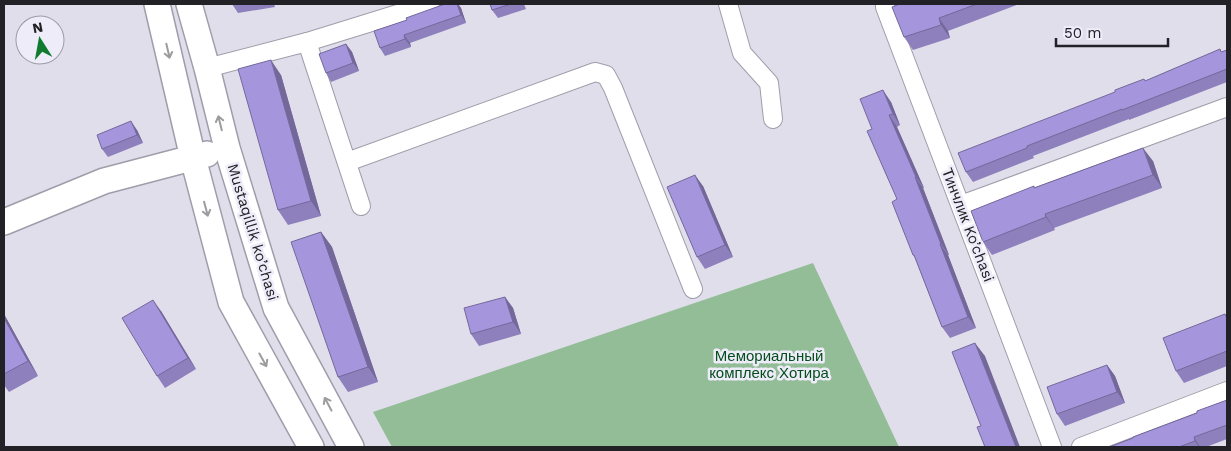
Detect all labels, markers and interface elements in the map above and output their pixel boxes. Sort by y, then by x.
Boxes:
north arrow [15,15,65,65]
scale bar [1056,15,1168,47]
text: N [31,18,44,36]
text: 50 m [1064,24,1101,42]
one-way arrow [164,43,173,59]
one-way arrow [215,115,225,131]
street label: Mustaqillik ko’chasi [224,161,282,303]
street label: Тинчлик Ko’chasi [938,165,998,285]
one-way arrow [202,201,212,217]
park label: Мемориальный комплекс Хотира [709,347,830,382]
one-way arrow [258,353,268,368]
one-way arrow [322,398,332,412]

